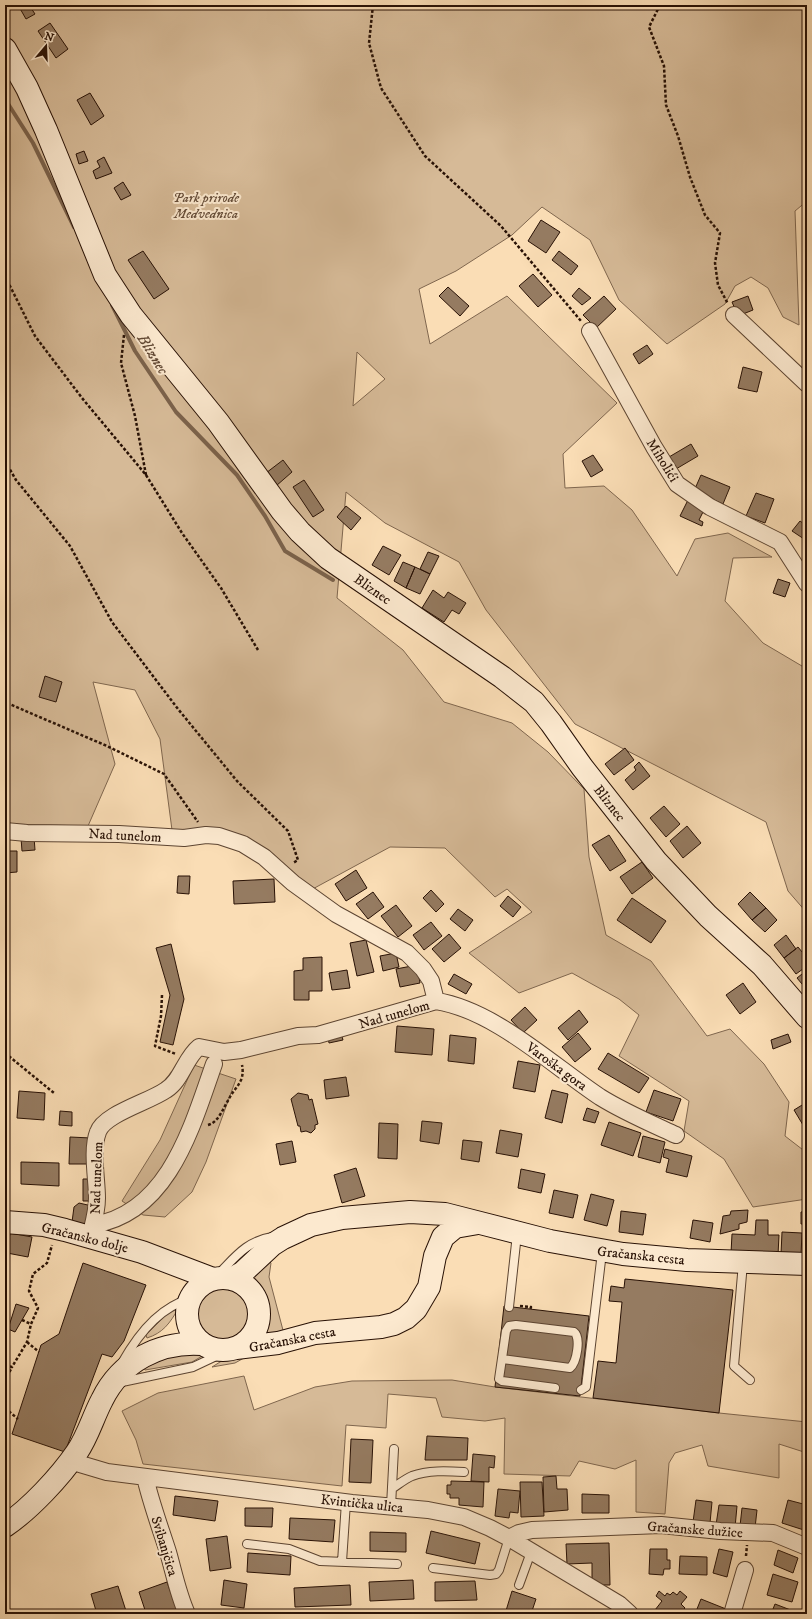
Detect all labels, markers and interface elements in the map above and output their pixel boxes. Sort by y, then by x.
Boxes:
north arrow [26,26,66,66]
text: N [42,29,55,46]
park label: Park prirode Medvednica [173,189,240,223]
water label: Bliznec [132,330,173,378]
street label: Miholići [642,435,683,486]
street label: Bliznec [350,570,395,609]
street label: Bliznec [589,782,629,826]
street label: Nad tunelom [88,825,162,847]
street label: Nad tunelom [357,996,432,1034]
street label: Varoška gora [521,1038,591,1095]
street label: Nad tunelom [87,1141,107,1215]
street label: Gračansko dolje [40,1219,130,1257]
street label: Gračanska cesta [596,1242,686,1270]
street label: Gračanska cesta [247,1323,337,1357]
street label: Kvintička ulica [320,1491,404,1517]
street label: Svibanjčica [146,1514,182,1579]
street label: Gračanske dužice [647,1518,744,1542]

